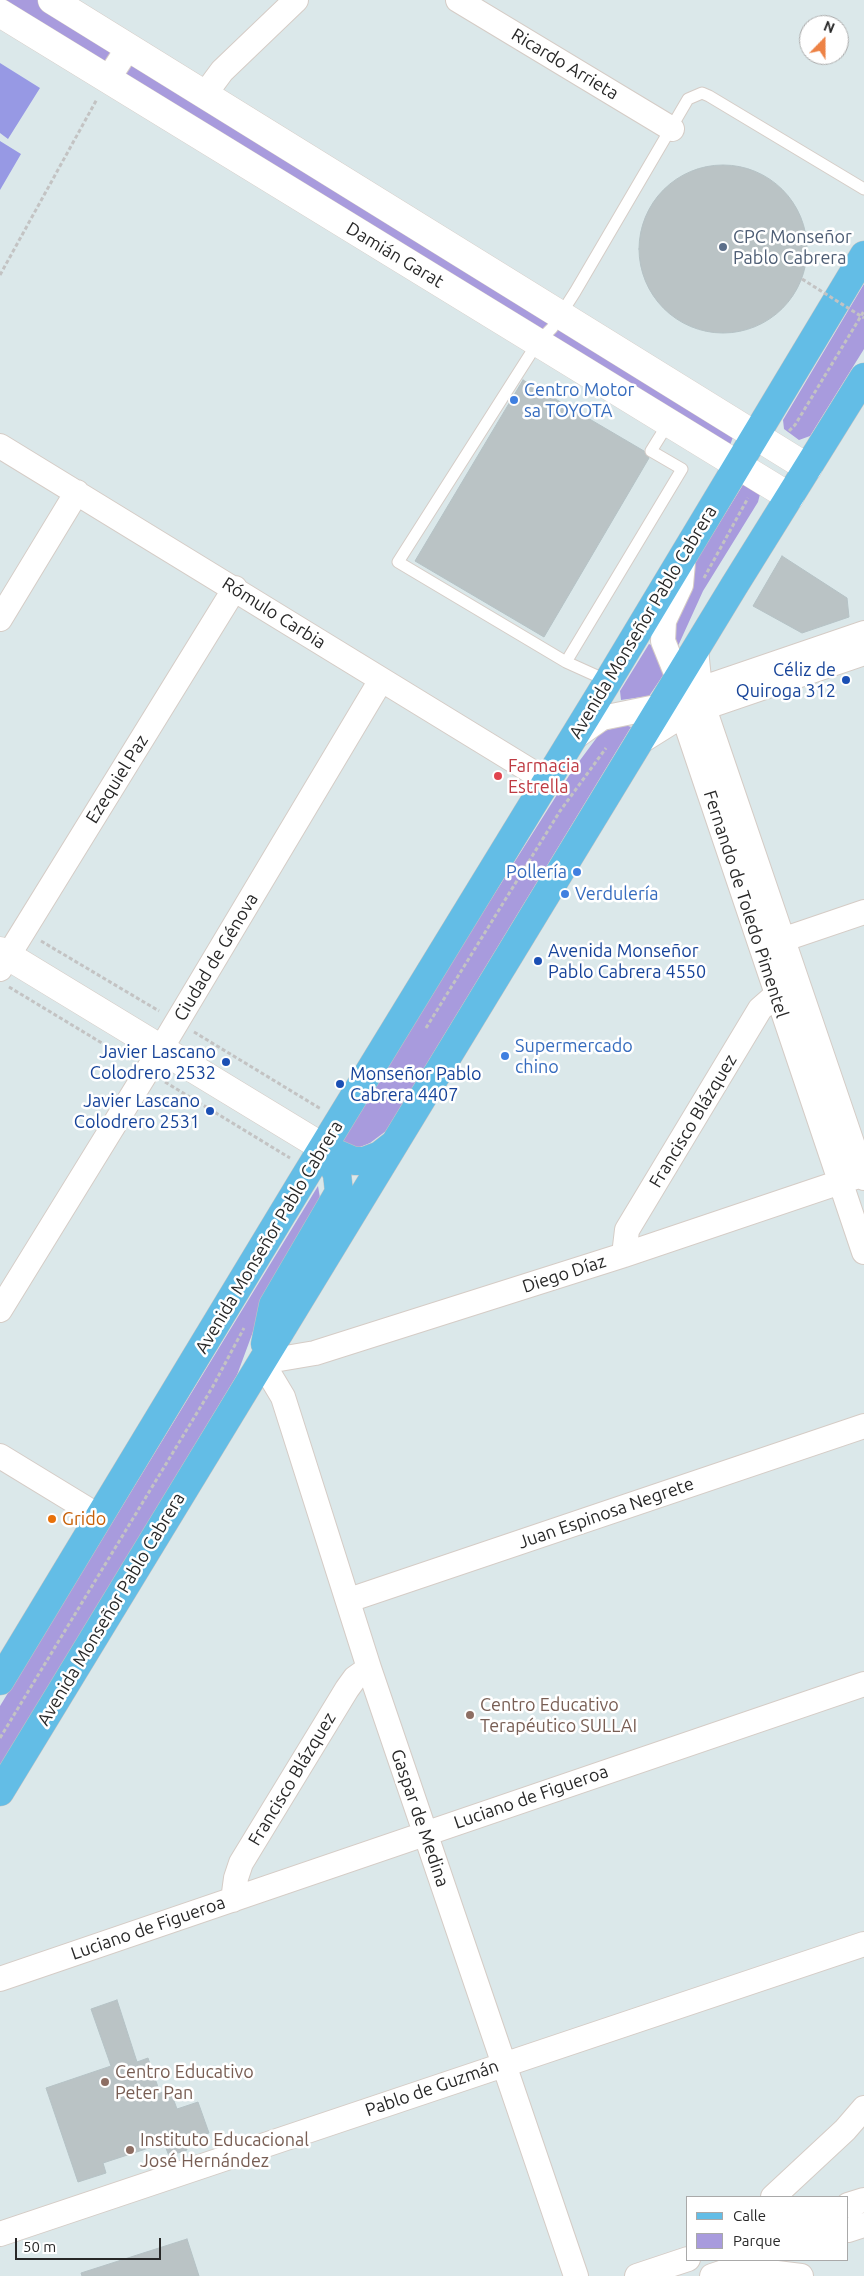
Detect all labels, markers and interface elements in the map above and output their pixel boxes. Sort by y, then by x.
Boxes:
north arrow [799,15,849,65]
text: N [821,18,837,36]
street label: Ricardo Arrieta [508,24,622,104]
street label: Damián Garat [342,217,448,293]
place label: CPC Monseñor Pablo Cabrera [733,226,852,268]
marker: CPC Monseñor Pablo Cabrera [717,241,729,253]
place label: Centro Motor sa TOYOTA [524,379,634,422]
marker: Centro Motor sa TOYOTA [508,394,520,406]
street label: Avenida Monseñor Pablo Cabrera [565,502,721,742]
street label: Rómulo Carbia [218,573,330,653]
place label: Céliz de Quiroga 312 [736,659,836,702]
marker: Céliz de Quiroga 312 [840,674,852,686]
street label: Ezequiel Paz [81,731,153,827]
place label: Farmacia Estrella [508,755,580,798]
marker: Farmacia Estrella [492,770,504,782]
street label: Fernando de Toledo Pimentel [699,788,793,1020]
place label: Pollería [506,861,567,883]
marker: Pollería [571,866,583,878]
place label: Verdulería [575,883,658,905]
marker: Verdulería [559,888,571,900]
street label: Ciudad de Génova [169,889,263,1025]
place label: Avenida Monseñor Pablo Cabrera 4550 [548,940,706,982]
marker: Avenida Monseñor Pablo Cabrera 4550 [532,955,544,967]
place label: Supermercado chino [515,1035,633,1078]
place label: Javier Lascano Colodrero 2532 [90,1041,216,1084]
marker: Supermercado chino [499,1050,511,1062]
street label: Francisco Blázquez [645,1050,741,1192]
marker: Javier Lascano Colodrero 2532 [220,1056,232,1068]
place label: Monseñor Pablo Cabrera 4407 [350,1063,482,1106]
marker: Monseñor Pablo Cabrera 4407 [334,1078,346,1090]
place label: Javier Lascano Colodrero 2531 [74,1090,200,1132]
marker: Javier Lascano Colodrero 2531 [204,1105,216,1117]
street label: Avenida Monseñor Pablo Cabrera [191,1117,347,1357]
street label: Diego Díaz [519,1250,609,1298]
street label: Juan Espinosa Negrete [515,1473,697,1553]
street label: Avenida Monseñor Pablo Cabrera [33,1489,189,1729]
place label: Grido [62,1508,106,1530]
marker: Grido [46,1513,58,1525]
place label: Centro Educativo Terapéutico SULLAI [480,1694,637,1736]
street label: Francisco Blázquez [244,1708,340,1850]
marker: Centro Educativo Terapéutico SULLAI [464,1709,476,1721]
street label: Gaspar de Medina [386,1746,454,1890]
street label: Luciano de Figueroa [451,1760,611,1834]
street label: Luciano de Figueroa [68,1891,228,1965]
street label: Pablo de Guzmán [362,2055,502,2121]
place label: Centro Educativo Peter Pan [115,2061,254,2104]
marker: Centro Educativo Peter Pan [99,2076,111,2088]
place label: Instituto Educacional José Hernández [140,2129,309,2172]
marker: Instituto Educacional José Hernández [124,2144,136,2156]
legend [686,2196,849,2261]
text: Calle [733,2207,766,2224]
scale bar [18,2228,164,2260]
text: Parque [733,2232,781,2249]
text: 50 m [23,2238,56,2255]

